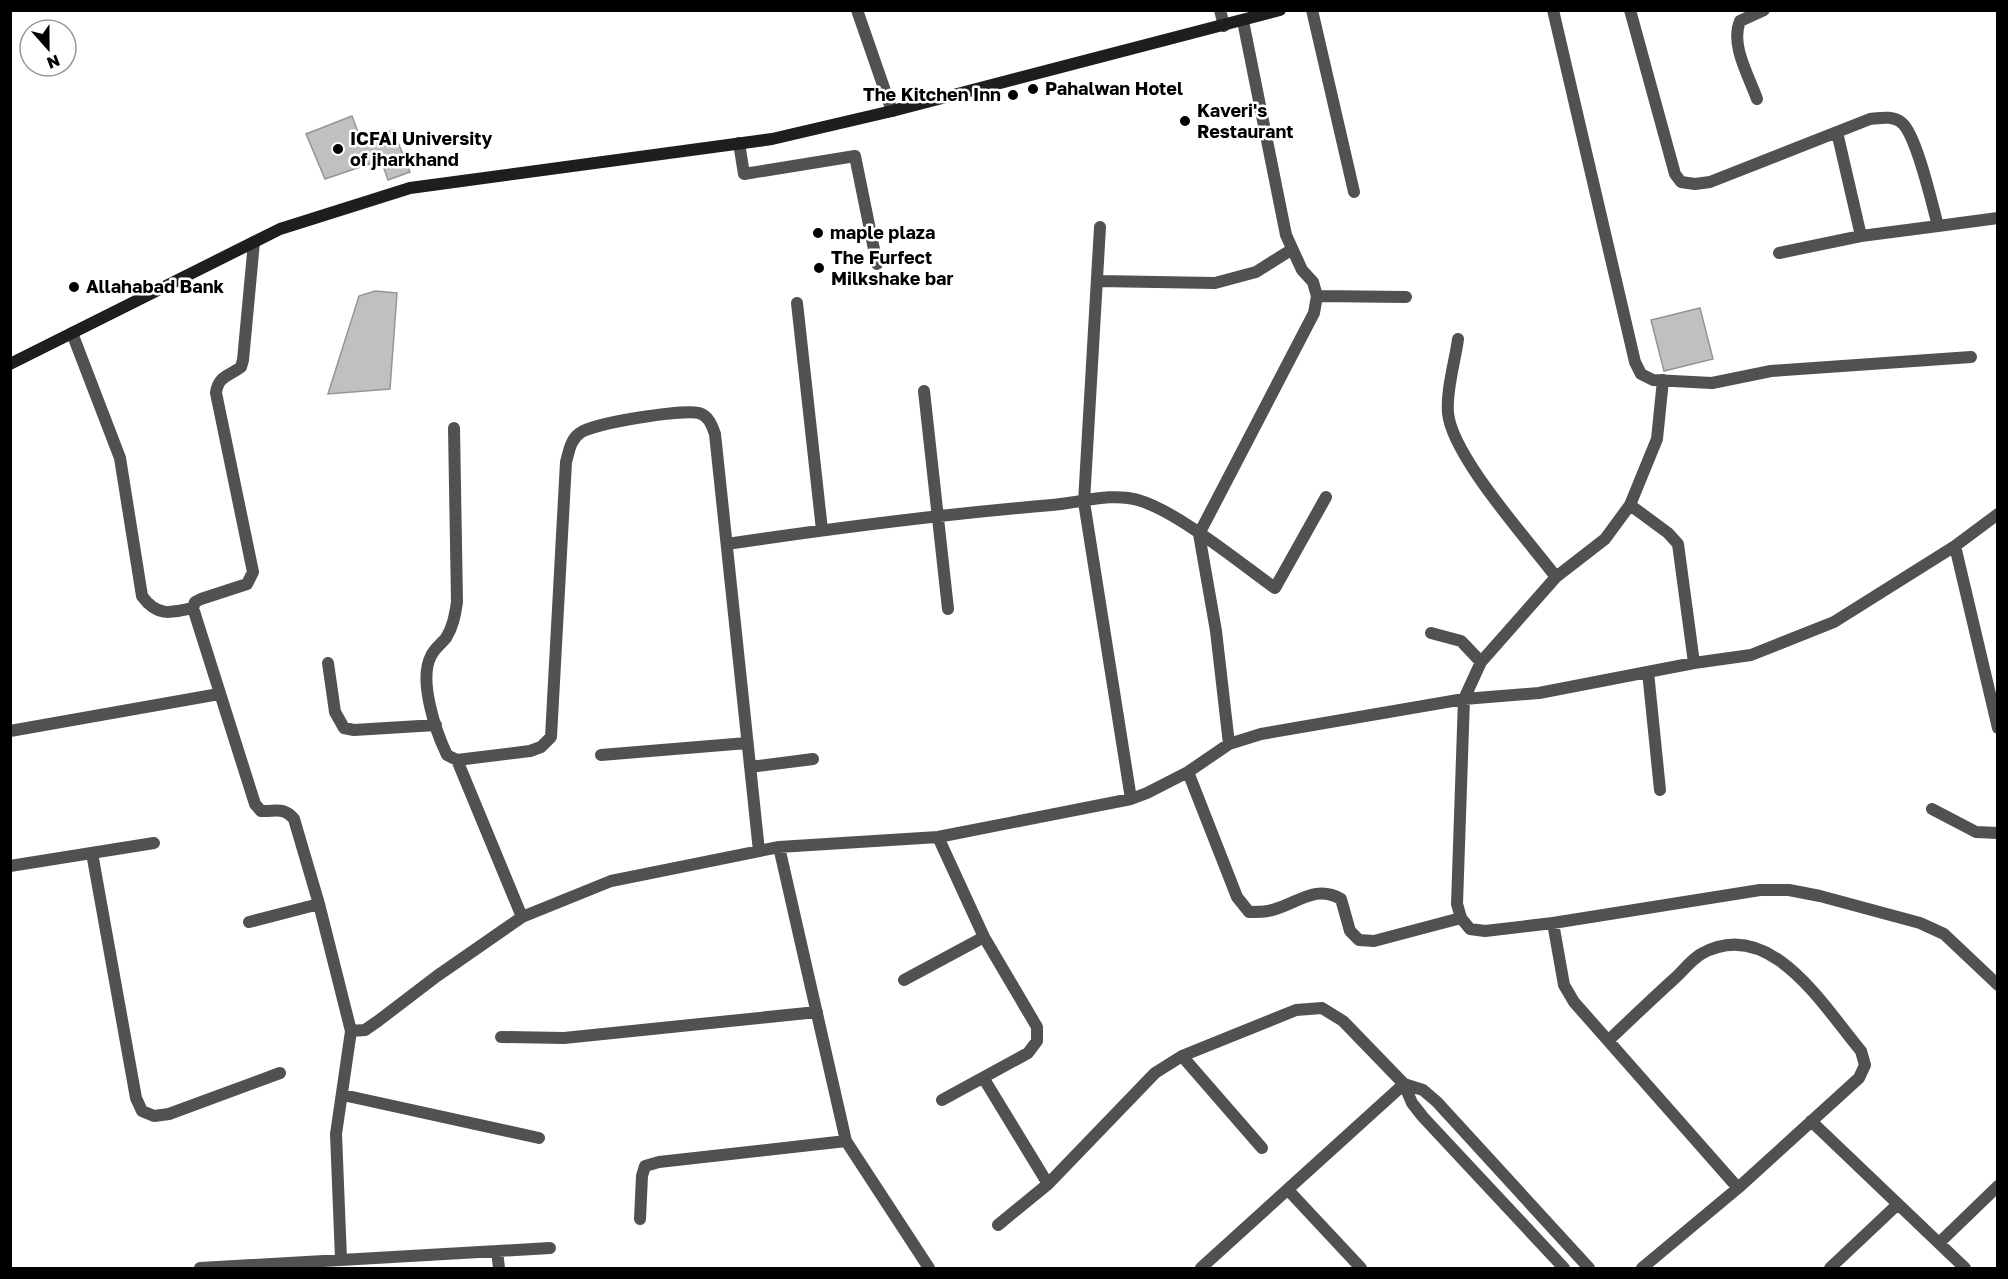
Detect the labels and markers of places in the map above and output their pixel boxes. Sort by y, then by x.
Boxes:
place label: Pahalwan Hotel [1045,77,1183,99]
marker: Pahalwan Hotel [1026,82,1040,96]
place label: The Kitchen Inn [863,83,1001,105]
marker: The Kitchen Inn [1006,88,1020,102]
place label: Kaveri's Restaurant [1197,99,1293,142]
marker: Kaveri's Restaurant [1178,114,1192,128]
place label: ICFAI University of jharkhand [350,127,493,170]
marker: ICFAI University of jharkhand [331,142,345,156]
place label: maple plaza [830,221,935,243]
marker: maple plaza [811,226,825,240]
place label: The Furfect Milkshake bar [831,246,953,289]
marker: The Furfect Milkshake bar [812,261,826,275]
place label: Allahabad Bank [86,275,225,297]
marker: Allahabad Bank [67,280,81,294]

